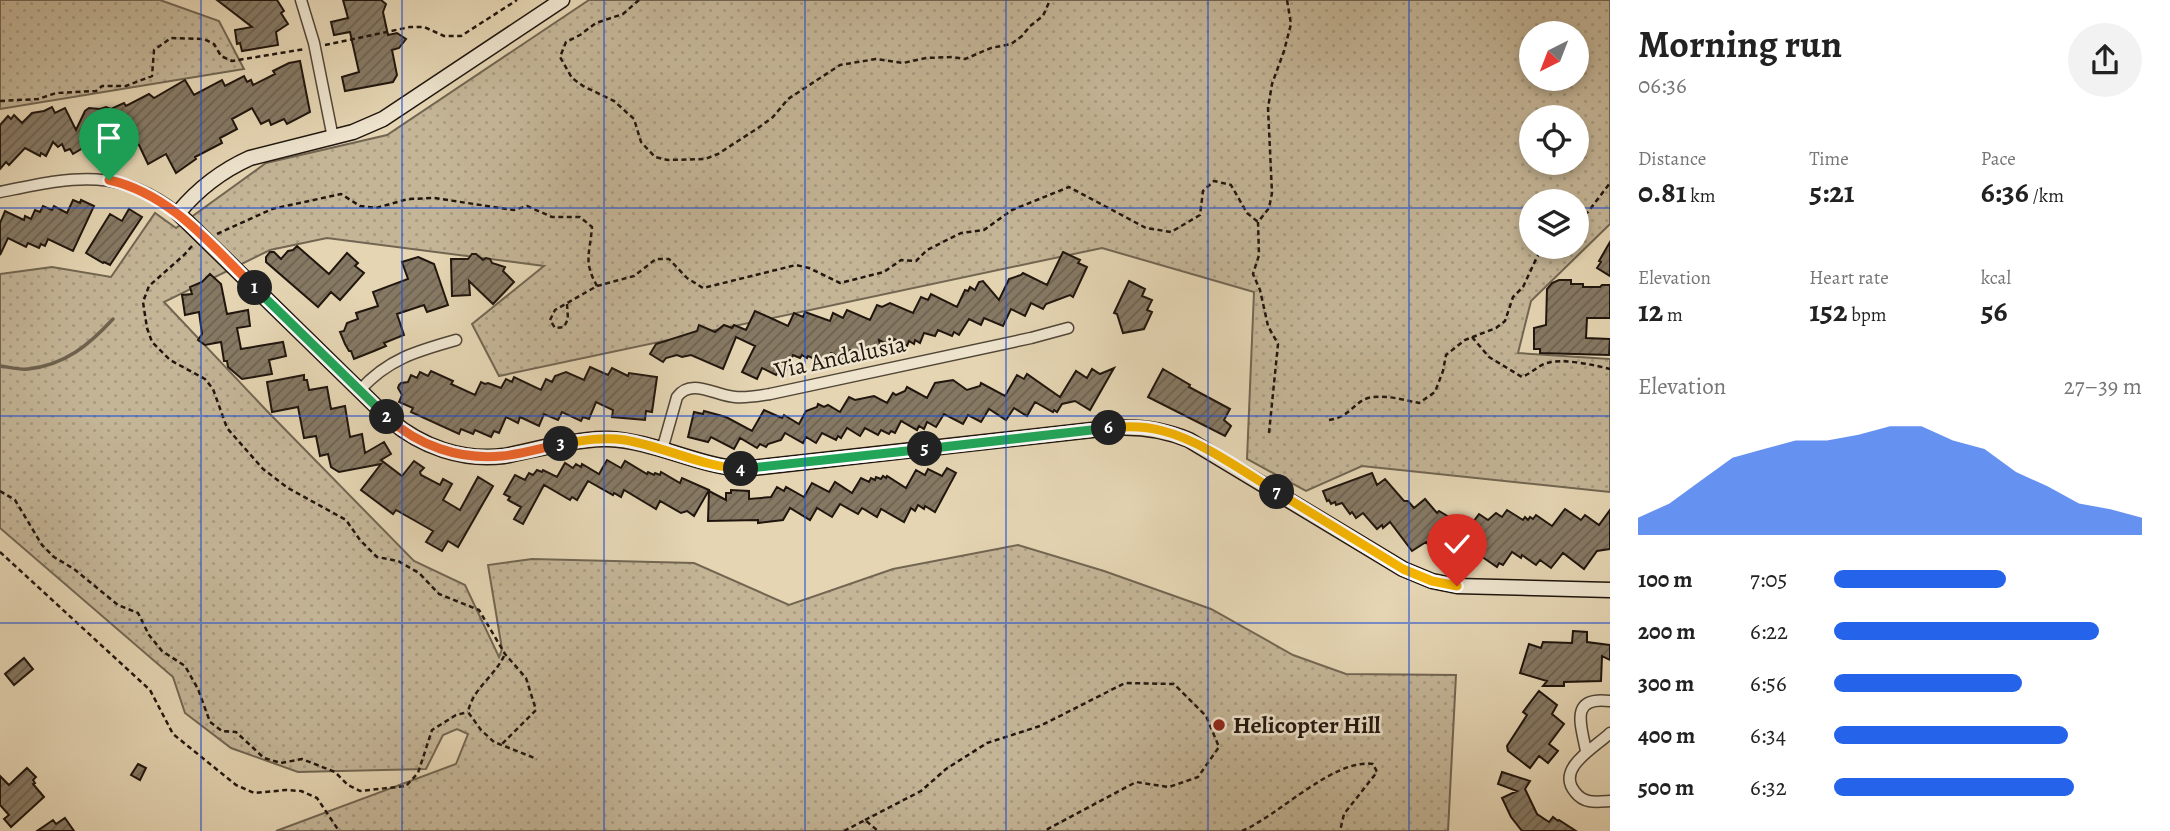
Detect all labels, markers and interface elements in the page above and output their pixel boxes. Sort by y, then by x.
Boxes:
text: Morning run [1638,18,1842,70]
north arrow [1519,21,1589,91]
map controls [1519,21,1589,259]
button: share [2068,23,2142,97]
text: 06:36 [1638,70,1687,101]
button: locate [1519,105,1589,175]
pin [79,108,139,180]
icon: arrive [90,119,128,157]
text: Distance [1638,146,1706,172]
text: Time [1809,146,1849,172]
text: Pace [1981,146,2016,172]
text: 0.81 [1638,172,1686,212]
text: 5:21 [1809,172,1855,212]
text: 6:36 [1981,172,2029,212]
text: km [1686,183,1716,209]
text: /km [2029,183,2064,209]
button: layers [1519,189,1589,259]
text: Elevation [1638,265,1711,291]
text: Heart rate [1809,265,1889,291]
text: kcal [1981,265,2011,291]
pin: 1 [238,270,272,306]
text: 1 [251,274,258,300]
text: 12 [1638,291,1663,331]
text: 152 [1809,291,1847,331]
text: 56 [1981,291,2007,331]
text: m [1663,302,1683,328]
text: bpm [1847,302,1887,328]
street label: Via Andalusia [770,327,909,387]
text: Elevation [1638,371,1726,402]
text: 27–39 m [2064,371,2142,402]
pin: 2 [370,400,404,434]
text: 2 [382,403,391,429]
pin: 6 [1092,410,1126,446]
text: 6 [1104,414,1113,440]
pin: 3 [544,426,578,462]
text: 3 [556,430,565,456]
pin: 5 [908,432,942,466]
text: 5 [920,435,929,461]
pin: 4 [724,452,758,486]
text: 4 [736,455,745,481]
pin: 7 [1260,475,1294,510]
text: 7 [1272,478,1281,504]
pin [1427,514,1487,586]
icon: check [1438,525,1476,563]
text: 100 m [1638,564,1693,595]
text: 7:05 [1750,564,1787,595]
text: 200 m [1638,616,1696,647]
text: 6:22 [1750,616,1788,647]
text: 300 m [1638,668,1694,699]
text: 6:56 [1750,668,1787,699]
place label: Helicopter Hill [1233,709,1381,741]
marker: Helicopter Hill [1211,717,1227,733]
text: 400 m [1638,720,1695,751]
text: 6:34 [1750,720,1786,751]
text: 500 m [1638,772,1694,803]
text: 6:32 [1750,772,1787,803]

